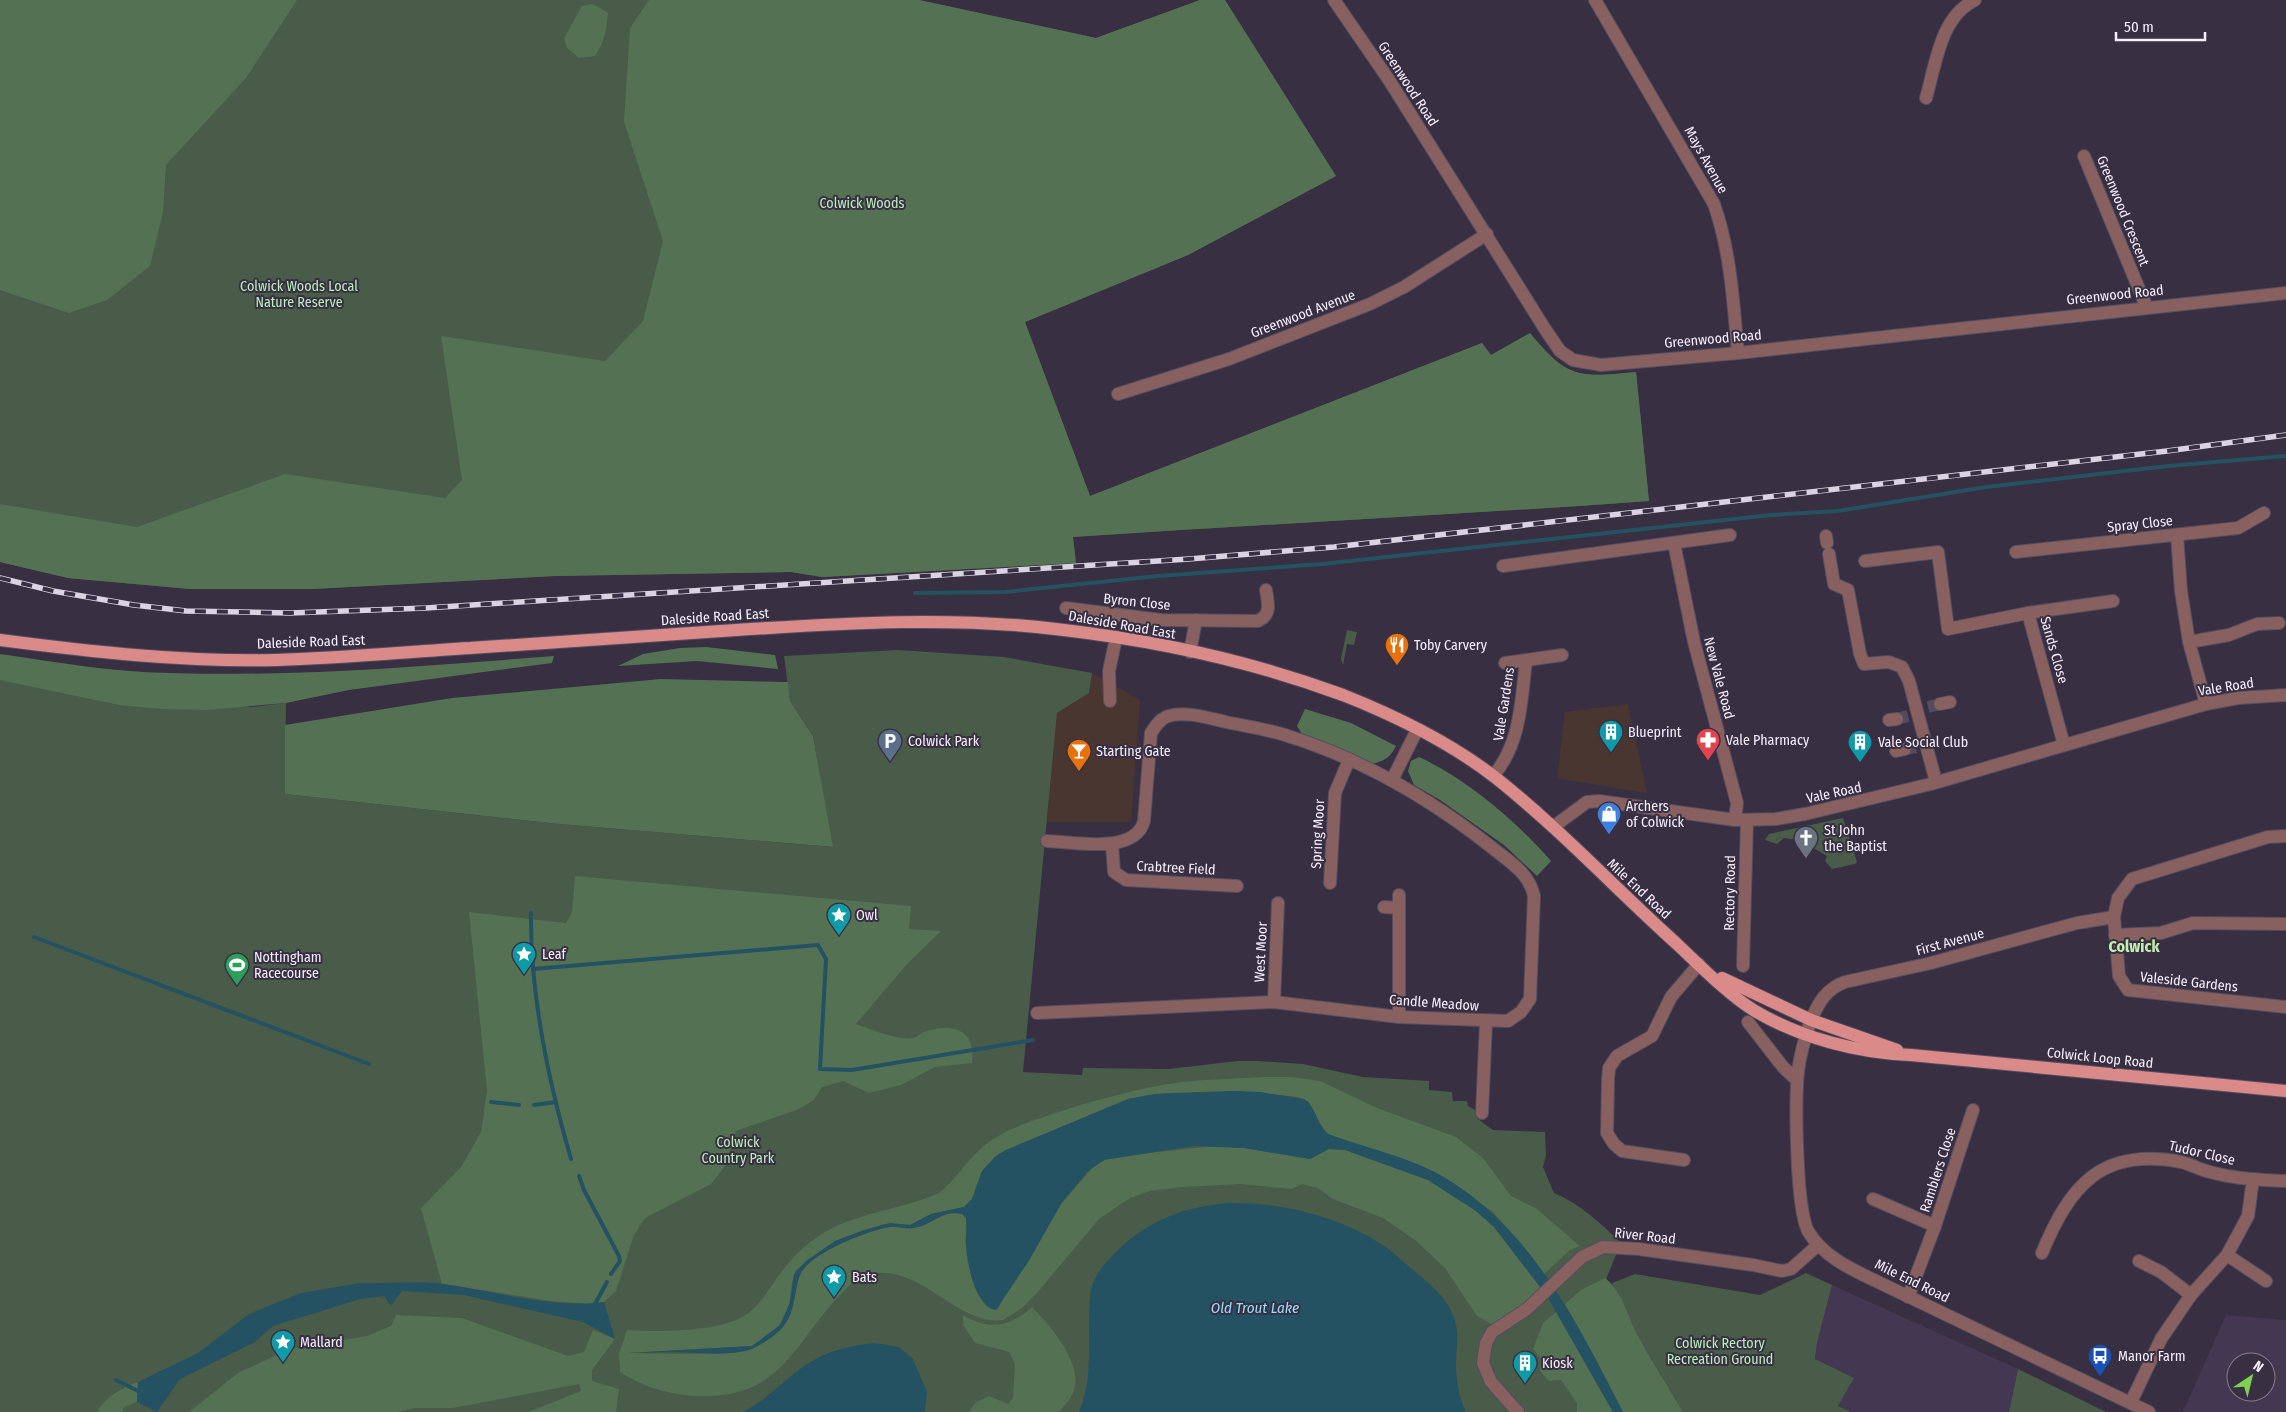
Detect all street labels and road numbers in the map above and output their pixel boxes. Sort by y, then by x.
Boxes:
street label: Greenwood Road [1374,39,1442,129]
street label: Mays Avenue [1681,123,1731,197]
street label: Greenwood Crescent [2093,153,2153,269]
street label: Greenwood Road [2066,281,2164,309]
street label: Greenwood Avenue [1248,286,1358,342]
street label: Greenwood Road [1664,326,1762,352]
street label: Spray Close [2106,512,2174,536]
street label: Byron Close [1103,590,1171,614]
street label: Daleside Road East [660,605,770,629]
street label: Daleside Road East [1067,607,1177,643]
street label: Sands Close [2036,615,2072,685]
street label: Daleside Road East [256,632,366,652]
street label: New Vale Road [1700,635,1738,721]
street label: Vale Gardens [1490,666,1518,742]
street label: Vale Road [2197,674,2255,700]
street label: Vale Road [1805,779,1863,807]
street label: Spring Moor [1308,799,1328,869]
street label: Mile End Road [1604,855,1674,923]
street label: Rectory Road [1721,855,1739,931]
street label: Crabtree Field [1136,857,1216,879]
street label: West Moor [1251,921,1271,983]
street label: First Avenue [1914,925,1986,959]
street label: Valeside Gardens [2139,968,2239,996]
street label: Candle Meadow [1388,991,1480,1015]
street label: Colwick Loop Road [2046,1044,2154,1072]
street label: Ramblers Close [1916,1125,1960,1214]
street label: Tudor Close [2167,1137,2237,1169]
street label: River Road [1614,1224,1676,1248]
street label: Mile End Road [1872,1256,1952,1306]

